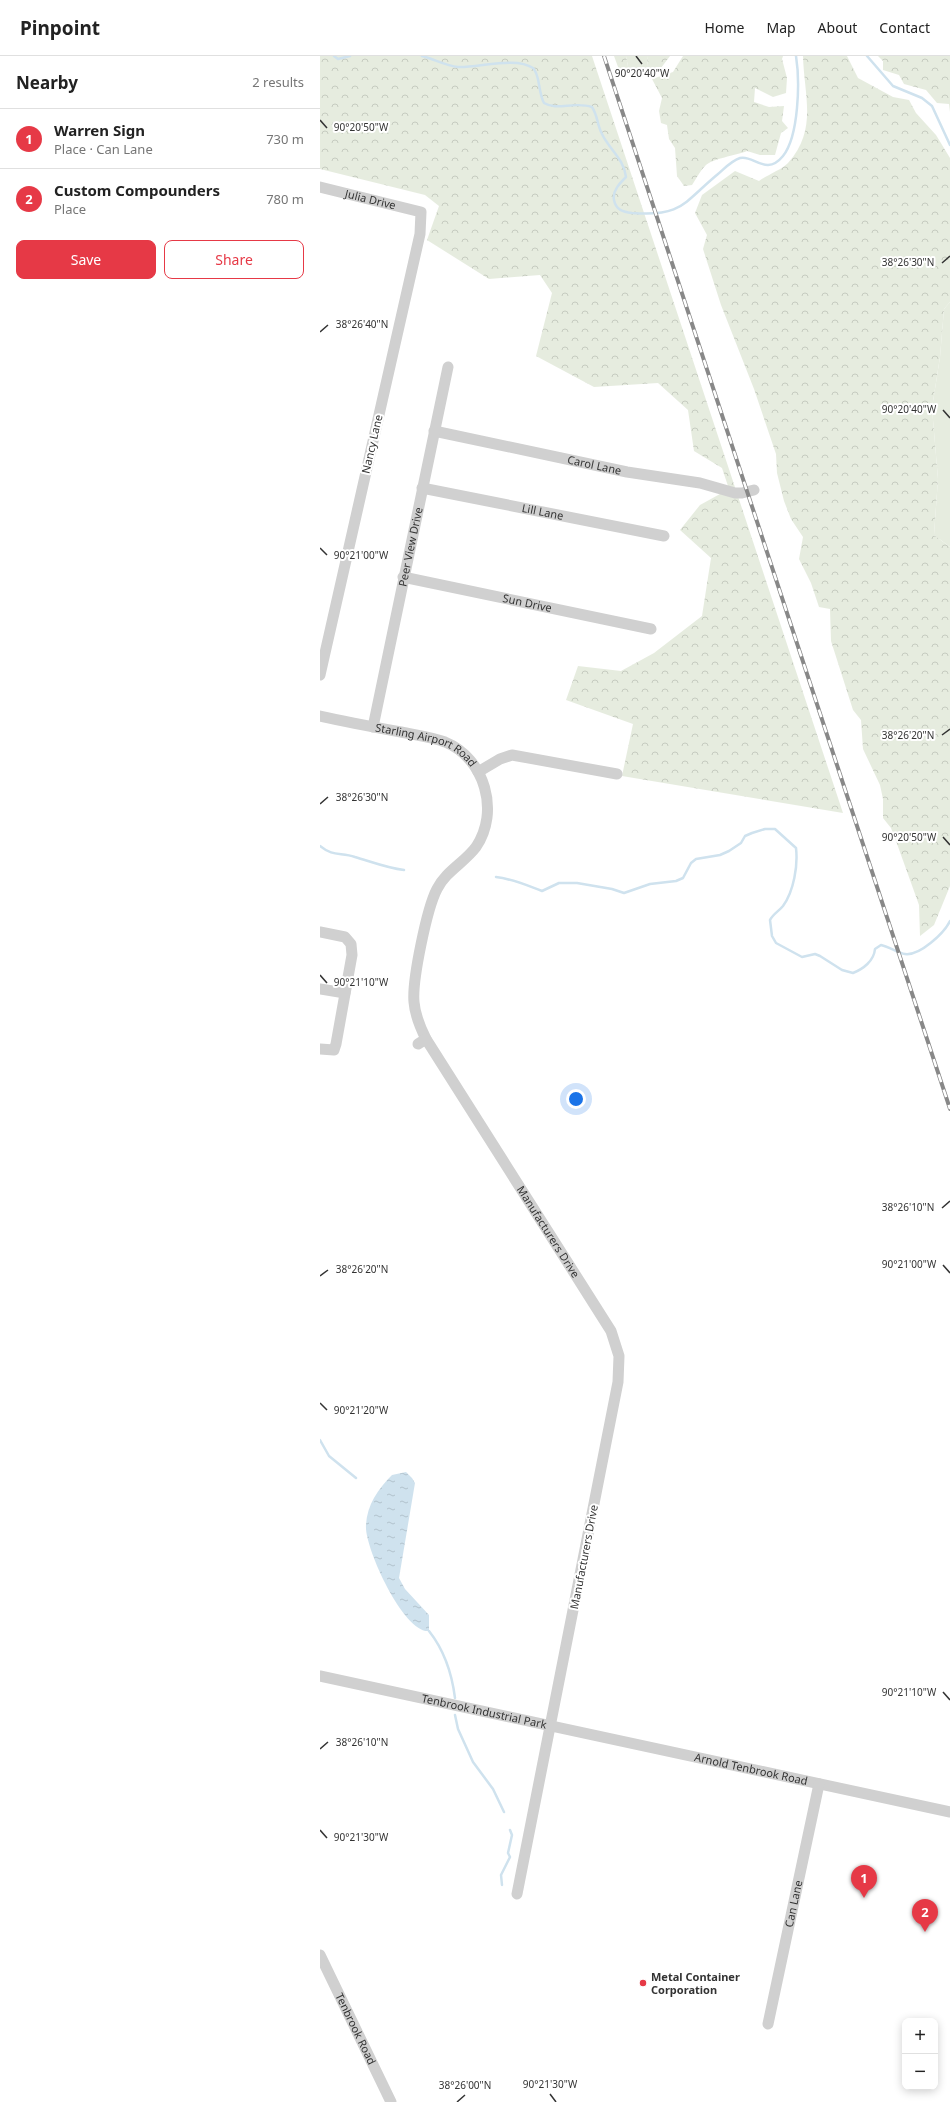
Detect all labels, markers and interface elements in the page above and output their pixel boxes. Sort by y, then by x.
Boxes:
text: Pinpoint [20,15,100,41]
text: Home [705,18,744,37]
text: Map [766,18,796,37]
text: About [818,18,857,37]
text: Contact [879,18,930,37]
text: 90°20'40"W [615,66,670,80]
text: Nearby [16,71,78,94]
text: 2 results [252,73,304,91]
text: Warren Sign [54,120,145,140]
text: 90°20'50"W [334,120,389,134]
text: 1 [25,130,33,148]
text: 730 m [266,130,304,148]
text: Place · Can Lane [54,140,153,158]
text: Custom Compounders [54,180,220,200]
street label: Julia Drive [343,185,398,213]
text: 2 [25,190,33,208]
text: 780 m [266,190,304,208]
text: Place [54,200,86,218]
button: Save [16,240,156,279]
button: Share [164,240,304,279]
text: 38°26'30"N [882,255,934,269]
text: 38°26'40"N [336,317,388,331]
text: 90°20'40"W [882,402,937,416]
street label: Nancy Lane [357,413,386,475]
street label: Carol Lane [566,452,623,478]
street label: Lill Lane [521,500,565,523]
street label: Peer View Drive [394,506,426,588]
text: 90°21'00"W [334,548,389,562]
street label: Sun Drive [501,590,553,615]
street label: Starling Airport Road [374,719,480,769]
text: 38°26'20"N [882,728,934,742]
text: 38°26'30"N [336,790,388,804]
text: 90°20'50"W [882,830,937,844]
text: 90°21'10"W [334,975,389,989]
your location [566,1089,586,1109]
street label: Manufacturers Drive [514,1183,583,1280]
text: 38°26'10"N [882,1200,934,1214]
text: 90°21'00"W [882,1257,937,1271]
text: 38°26'20"N [336,1262,388,1276]
text: 90°21'20"W [334,1403,389,1417]
street label: Manufacturers Drive [566,1503,601,1610]
text: 90°21'10"W [882,1685,937,1699]
street label: Tenbrook Industrial Park [420,1690,548,1732]
text: 38°26'10"N [336,1735,388,1749]
street label: Arnold Tenbrook Road [693,1749,809,1788]
text: 90°21'30"W [334,1830,389,1844]
pin: 1 [851,1865,877,1898]
street label: Can Lane [781,1879,805,1929]
pin: 2 [912,1899,938,1932]
place label: Metal Container Corporation [651,1969,740,1997]
marker: Metal Container Corporation [638,1978,648,1988]
street label: Tenbrook Road [332,1990,380,2067]
map controls [902,2018,938,2090]
button: + [902,2018,938,2054]
button: − [902,2054,938,2090]
text: 90°21'30"W [523,2077,578,2091]
text: 38°26'00"N [439,2078,491,2092]

